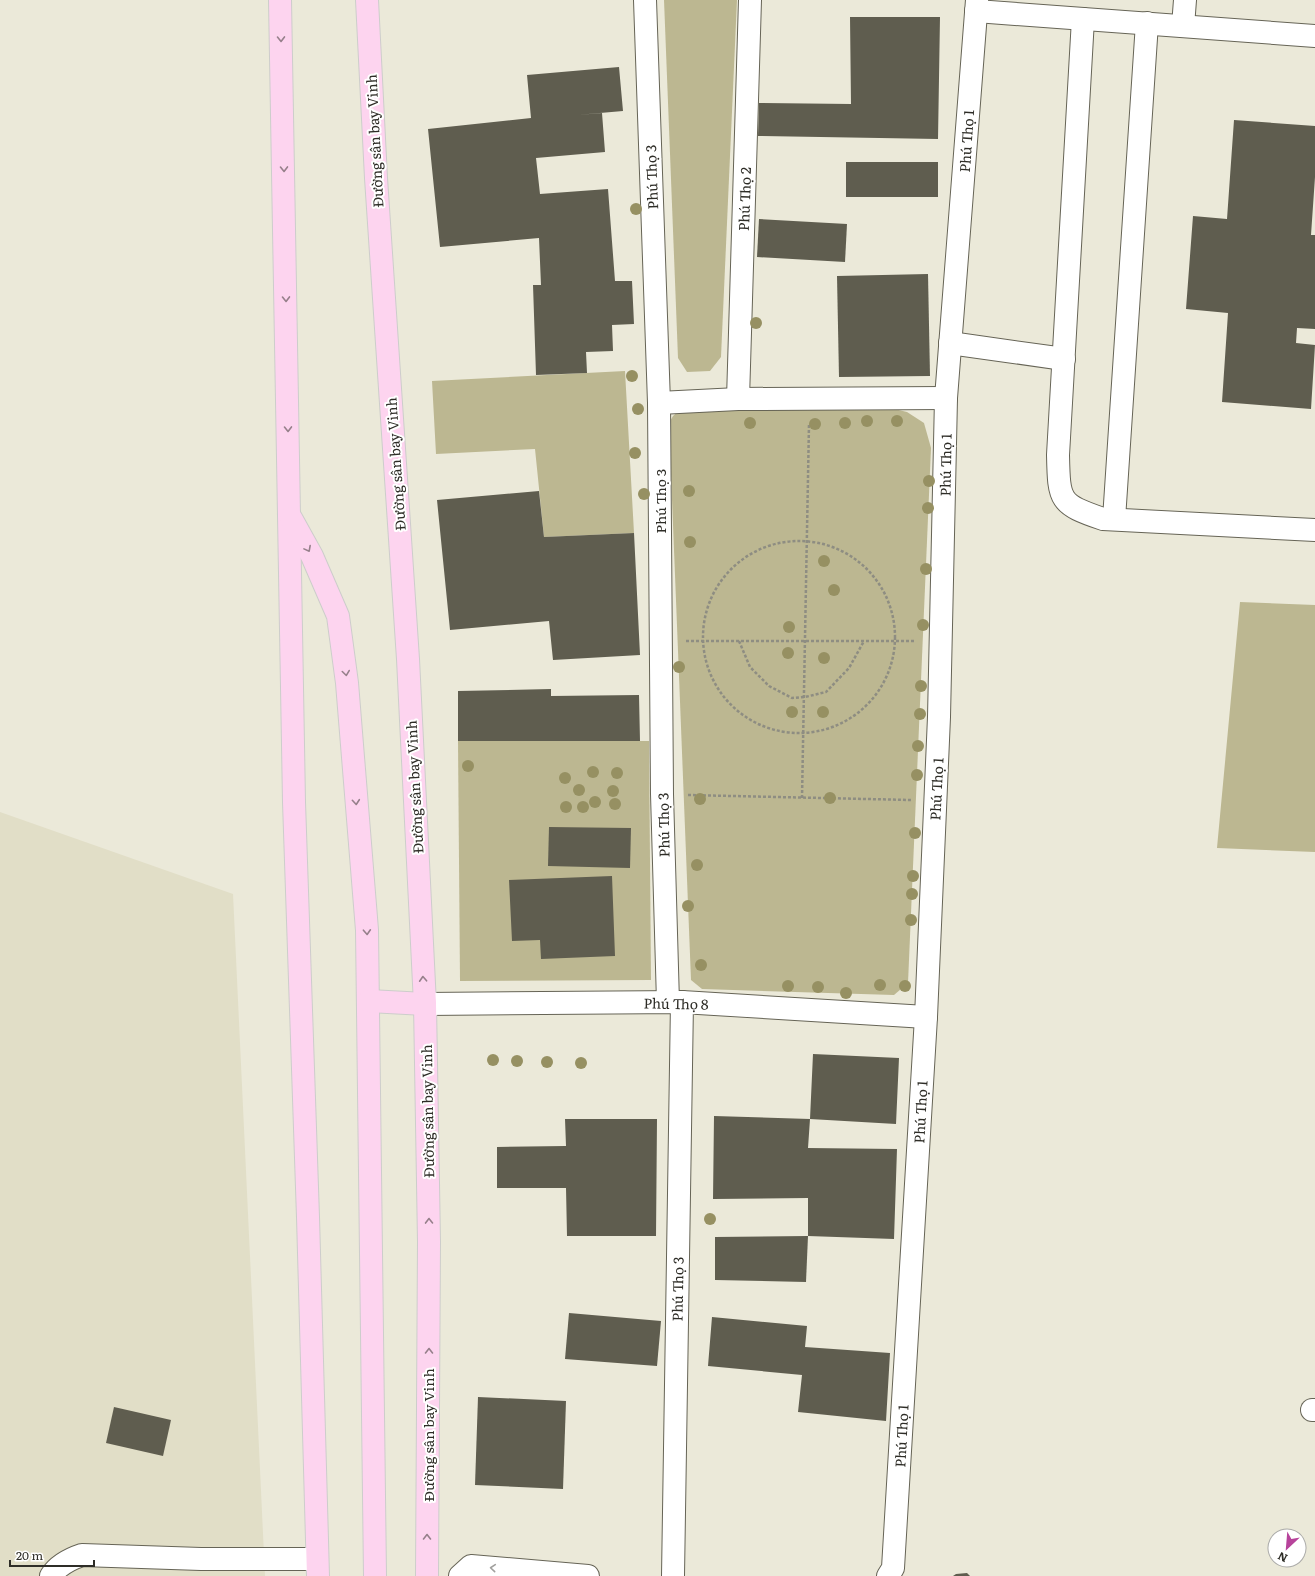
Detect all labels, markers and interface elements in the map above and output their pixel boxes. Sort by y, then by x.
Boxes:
one-way arrow [277,36,286,42]
street label: Đường sân bay Vinh [361,74,387,208]
street label: Phú Thọ 1 [954,109,978,173]
street label: Phú Thọ 3 [640,144,662,210]
one-way arrow [280,166,288,172]
street label: Phú Thọ 2 [733,167,755,231]
one-way arrow [282,296,290,302]
street label: Đường sân bay Vinh [380,397,410,531]
one-way arrow [284,426,293,432]
street label: Phú Thọ 1 [934,433,956,497]
street label: Phú Thọ 3 [650,469,670,533]
one-way arrow [303,545,311,553]
one-way arrow [341,669,350,676]
street label: Đường sân bay Vinh [401,720,427,854]
street label: Phú Thọ 1 [924,757,948,821]
street label: Phú Thọ 3 [652,792,674,858]
one-way arrow [352,799,361,805]
one-way arrow [362,929,371,935]
one-way arrow [419,976,428,982]
street label: Phú Thọ 8 [643,992,709,1014]
street label: Đường sân bay Vinh [416,1044,438,1178]
street label: Phú Thọ 1 [908,1080,932,1144]
one-way arrow [425,1218,433,1224]
street label: Phú Thọ 3 [666,1256,688,1322]
one-way arrow [424,1348,433,1354]
street label: Đường sân bay Vinh [418,1368,438,1502]
street label: Phú Thọ 1 [889,1404,913,1468]
north arrow [1267,1528,1307,1568]
one-way arrow [423,1534,431,1540]
scale bar [10,1542,94,1568]
text: 20 m [16,1546,43,1564]
text: N [1275,1549,1290,1567]
one-way arrow [490,1564,496,1573]

